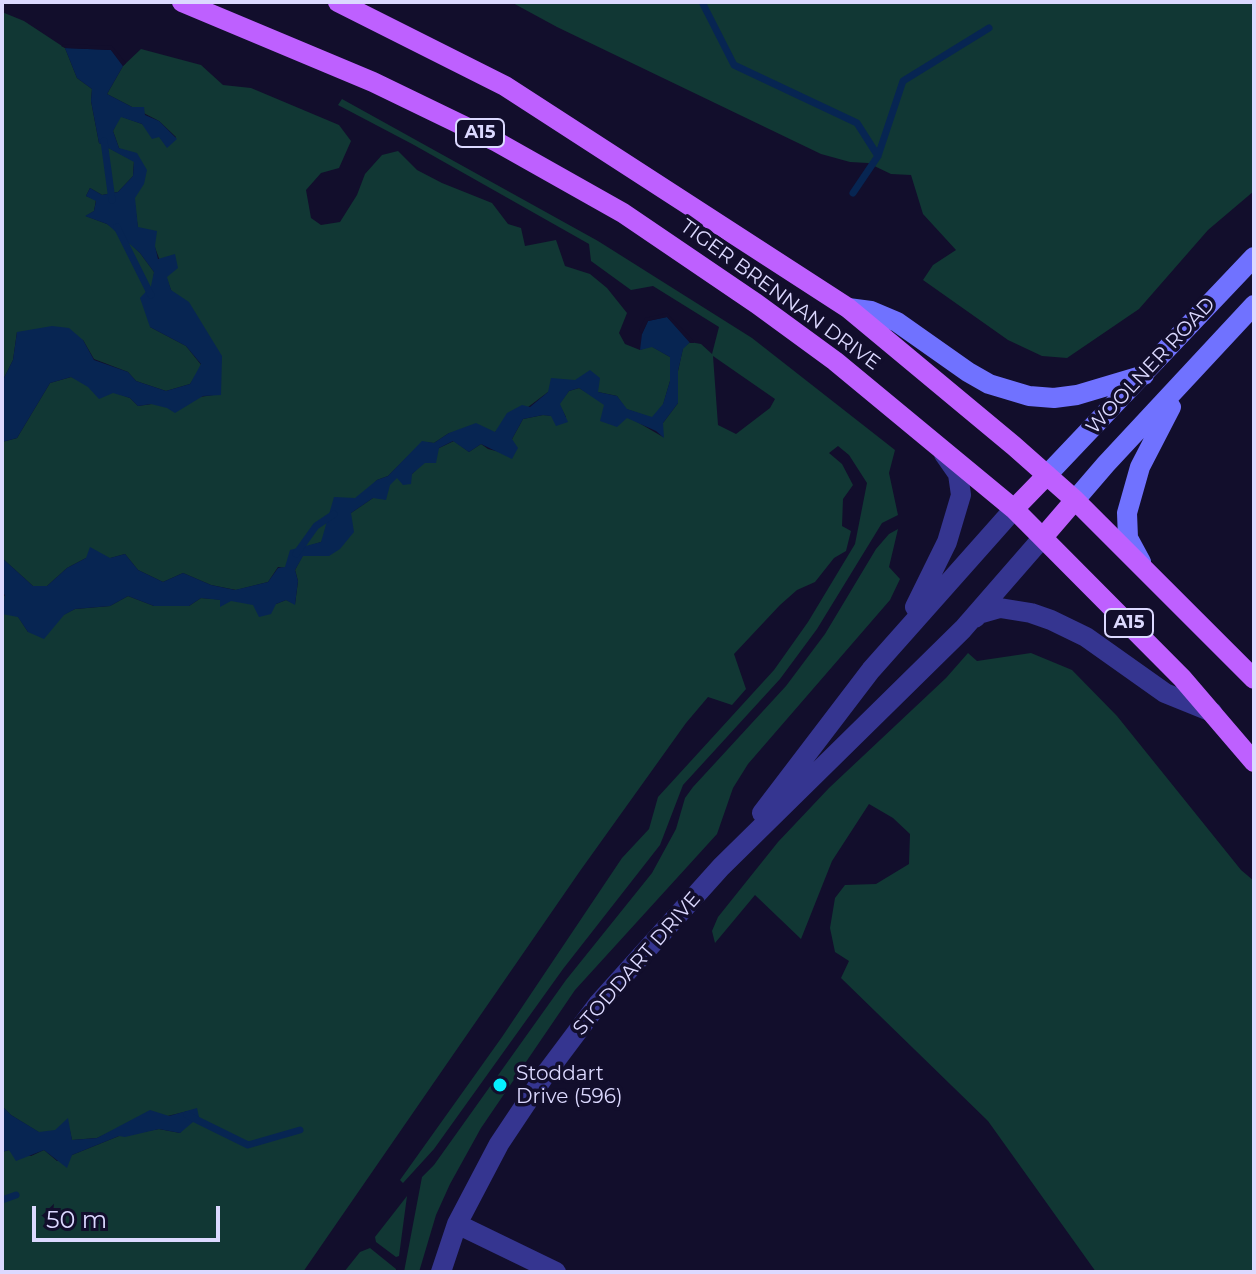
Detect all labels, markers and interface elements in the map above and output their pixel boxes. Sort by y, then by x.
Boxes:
road number: A15 [456,119,504,147]
street label: TIGER BRENNAN DRIVE [675,214,885,376]
street label: WOOLNER ROAD [1081,293,1221,439]
road number: A15 [1105,609,1153,637]
street label: STODDART DRIVE [568,887,706,1041]
place label: Stoddart Drive (596) [516,1062,622,1109]
marker: Stoddart Drive (596) [491,1076,509,1094]
scale bar [36,1190,224,1240]
text: 50 m [46,1205,107,1234]

